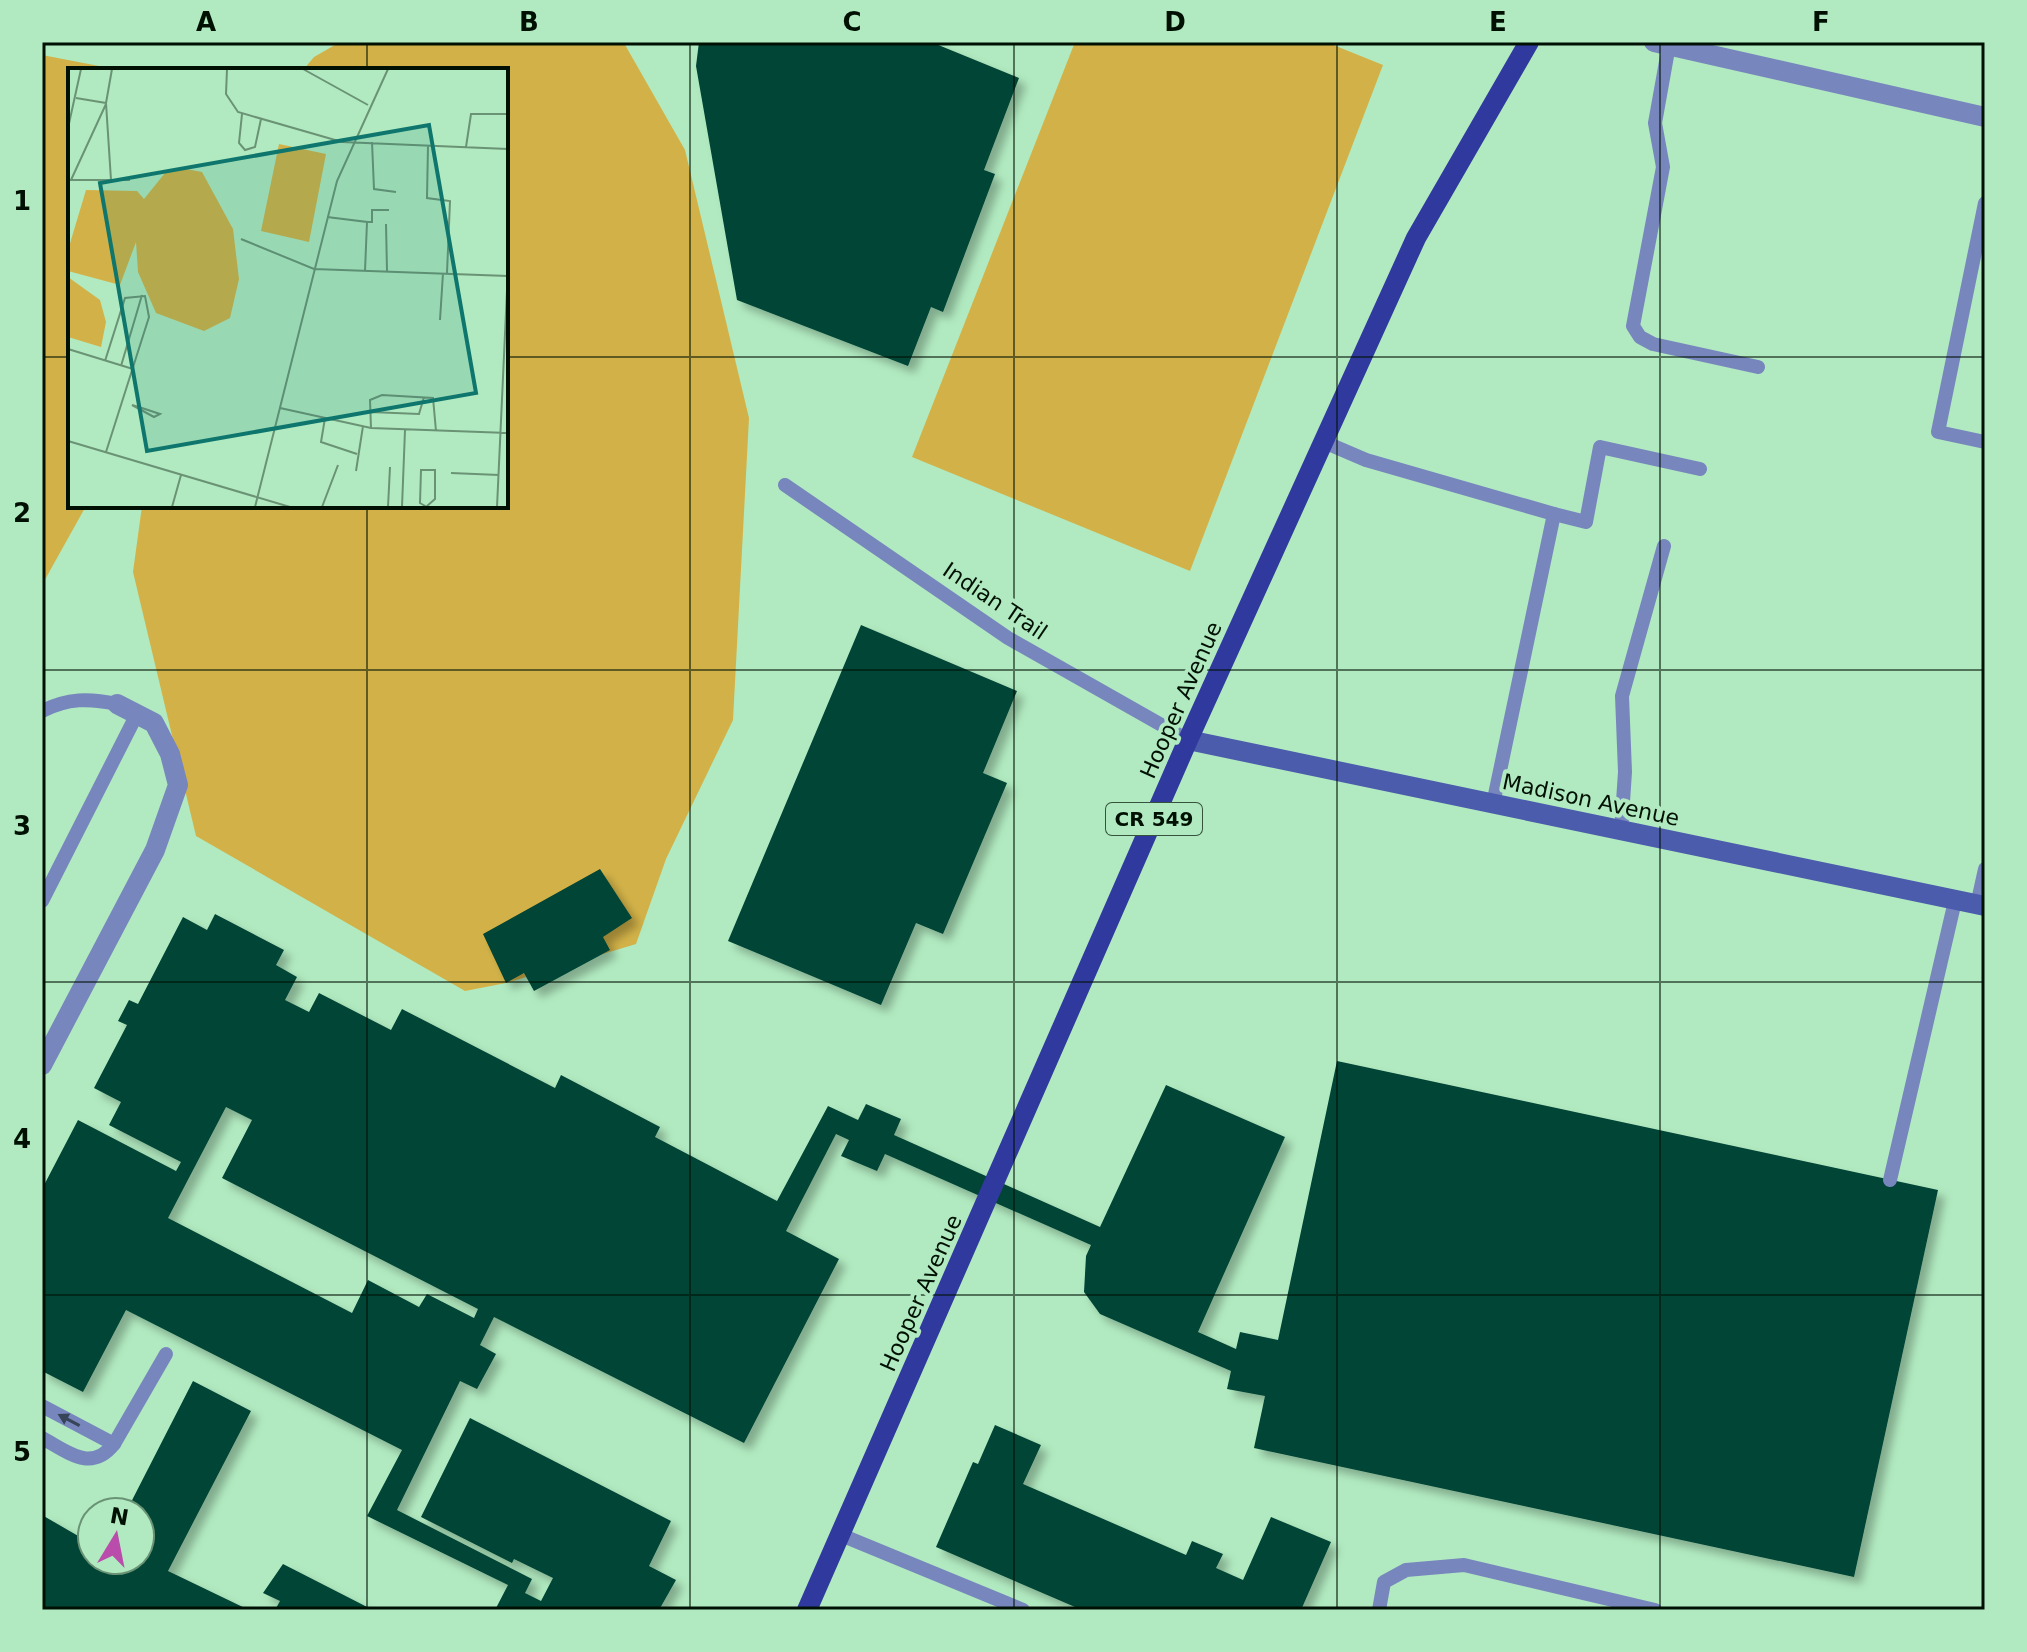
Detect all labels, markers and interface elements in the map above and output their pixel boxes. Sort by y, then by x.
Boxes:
text: A [196,7,216,37]
text: B [519,7,539,37]
text: C [842,7,862,37]
text: D [1164,7,1186,37]
text: E [1489,7,1507,37]
text: F [1812,7,1830,37]
inset map [68,68,508,508]
text: 1 [13,186,31,216]
text: 2 [13,498,31,528]
street label: Indian Trail [938,557,1052,645]
street label: Hooper Avenue [1135,618,1227,782]
street label: Madison Avenue [1500,769,1682,831]
road number: CR 549 [1106,803,1202,835]
text: 3 [13,811,31,841]
text: 4 [13,1124,31,1154]
street label: Hooper Avenue [875,1211,967,1375]
one-way arrow [58,1414,81,1427]
text: 5 [13,1437,31,1467]
north arrow [76,1496,156,1576]
text: N [108,1503,131,1531]

